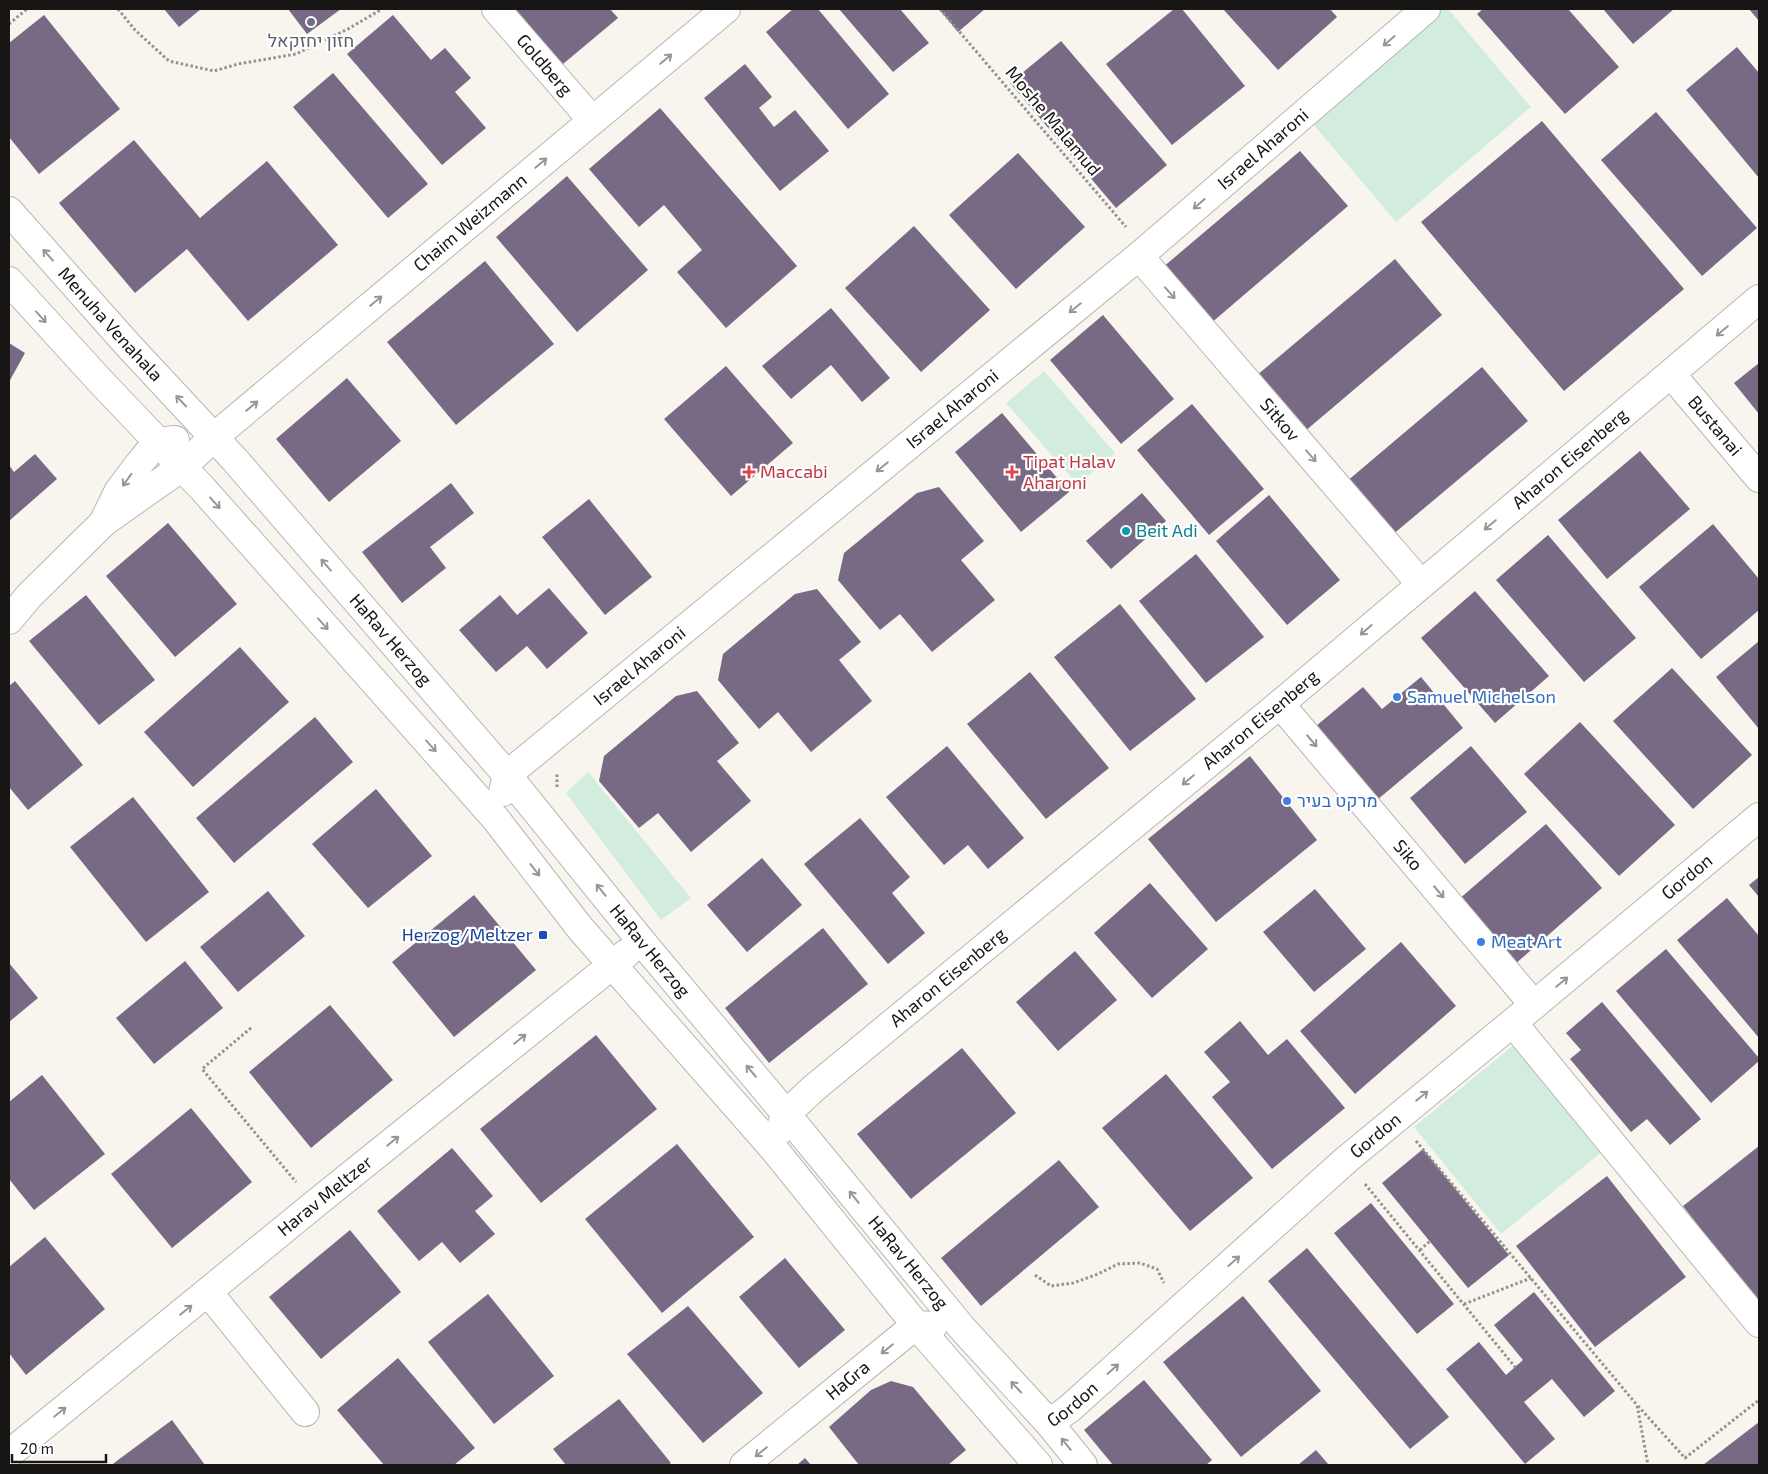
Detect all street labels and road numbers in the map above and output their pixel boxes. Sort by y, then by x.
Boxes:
street label: Goldberg [513,29,578,100]
street label: Moshe Malamud [1001,61,1106,180]
street label: Israel Aharoni [1213,103,1312,194]
street label: Chaim Weizmann [408,168,531,276]
street label: Menuha Venahala [54,262,168,385]
street label: Israel Aharoni [901,364,1003,453]
street label: Bustanai [1684,391,1747,460]
street label: Sitkov [1256,393,1306,446]
street label: Aharon Eisenberg [1507,403,1632,513]
street label: HaRav Herzog [345,589,437,690]
street label: Israel Aharoni [588,621,690,710]
street label: Aharon Eisenberg [1197,664,1322,774]
street label: Siko [1389,835,1428,875]
street label: Gordon [1656,849,1716,904]
street label: HaRav Herzog [606,899,696,1001]
street label: Aharon Eisenberg [885,922,1010,1031]
street label: Gordon [1345,1108,1405,1162]
street label: Harav Meltzer [273,1150,376,1240]
street label: HaRav Herzog [864,1211,954,1313]
street label: HaGra [821,1355,874,1404]
street label: Gordon [1042,1376,1102,1431]

